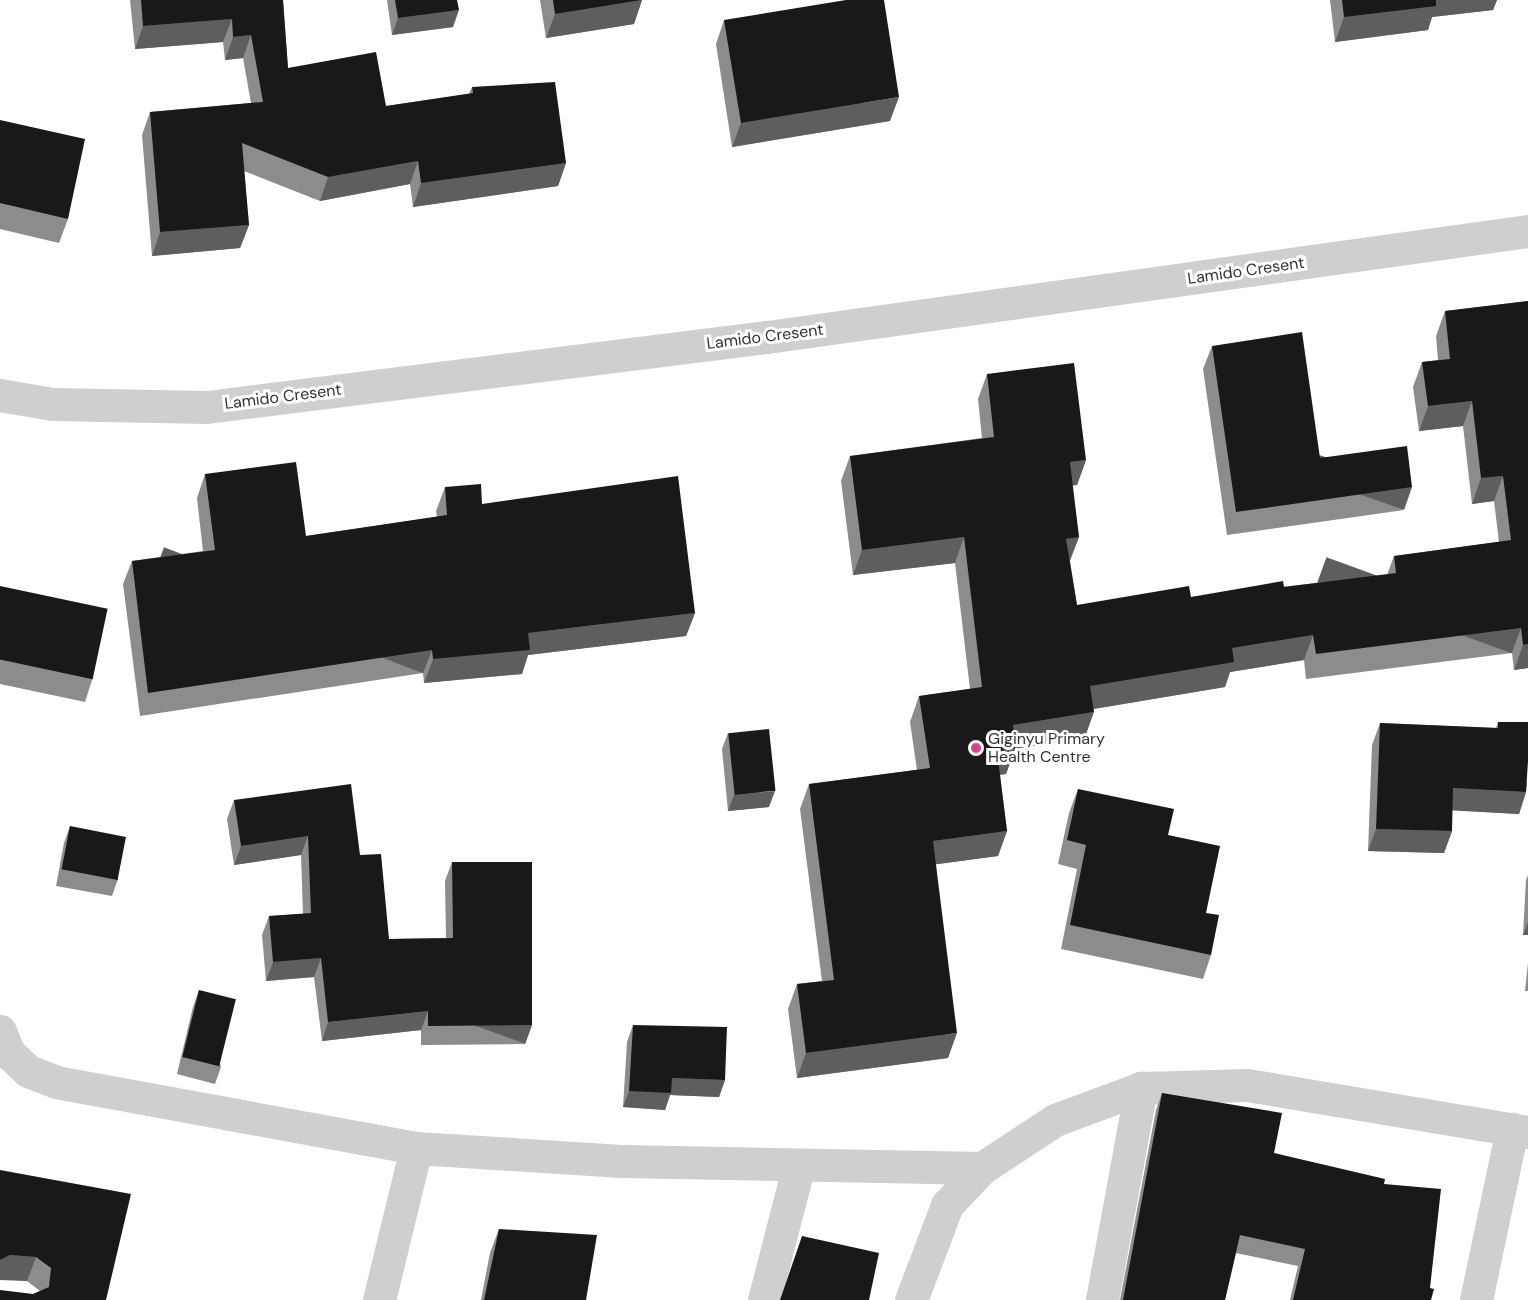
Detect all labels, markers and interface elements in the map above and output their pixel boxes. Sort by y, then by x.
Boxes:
street label: Lamido Cresent [1186,253,1306,289]
street label: Lamido Cresent [705,320,825,354]
street label: Lamido Cresent [223,380,343,414]
place label: Giginyu Primary Health Centre [988,729,1105,767]
marker: Giginyu Primary Health Centre [969,741,983,755]

